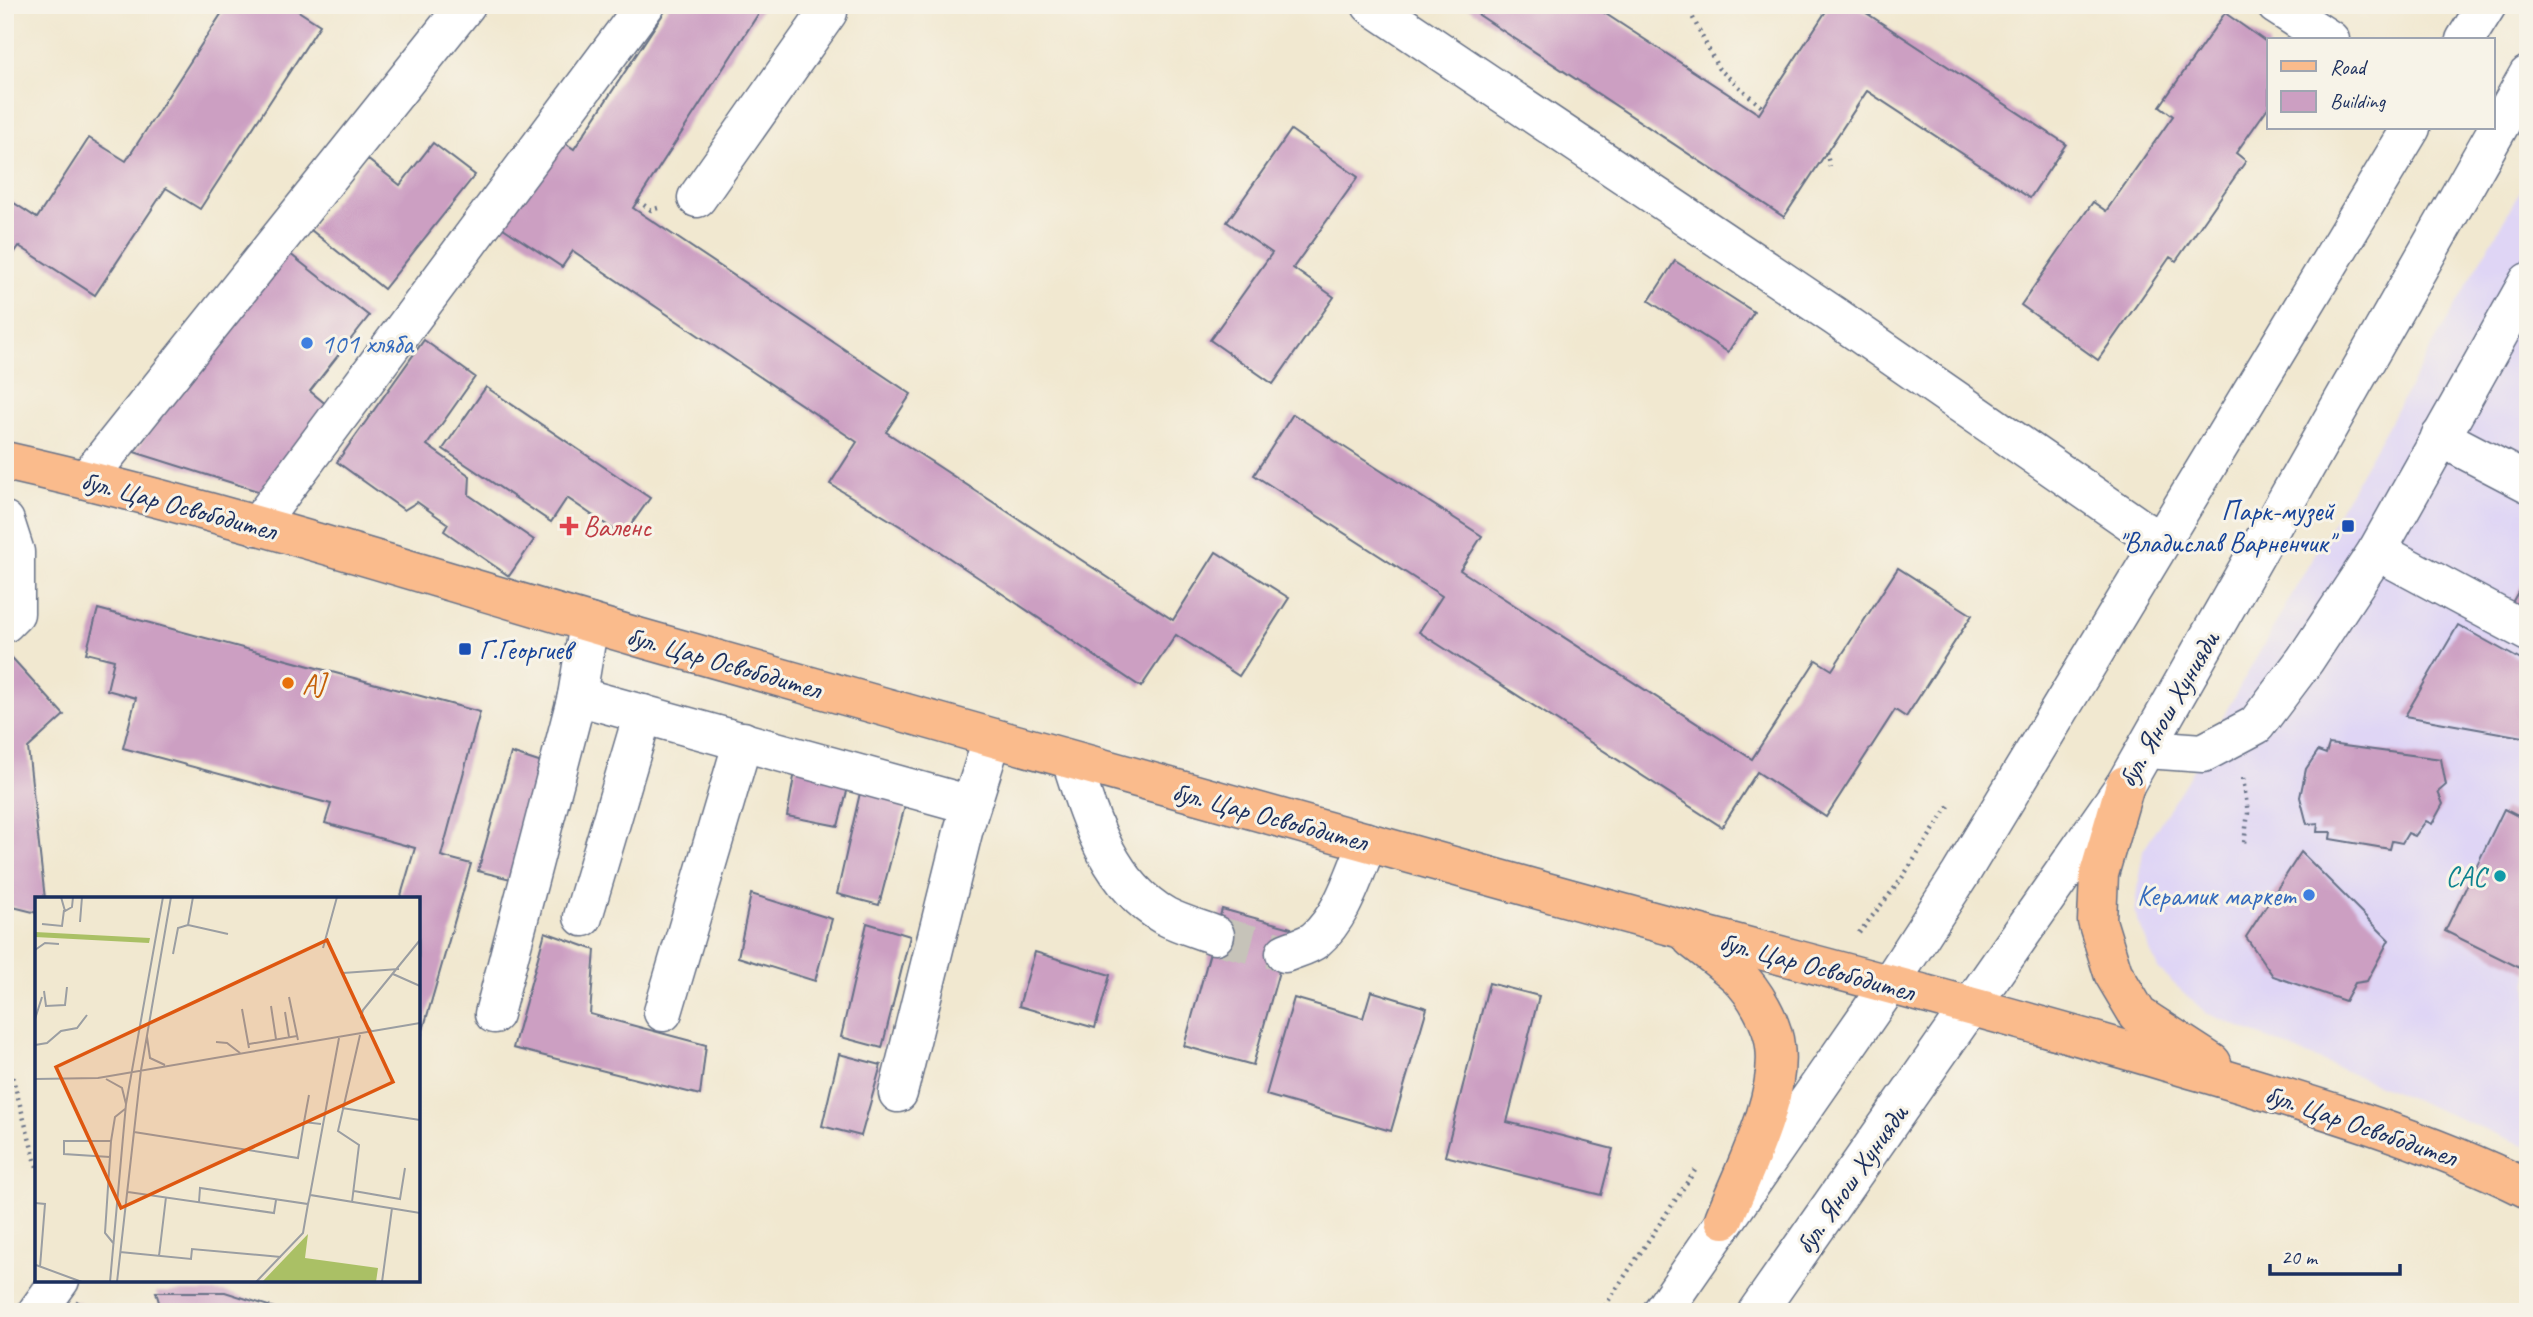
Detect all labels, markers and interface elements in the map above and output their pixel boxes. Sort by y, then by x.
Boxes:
legend [2267,38,2494,130]
text: Road [2330,54,2369,80]
text: Building [2330,88,2387,114]
place label: 101 хляба [321,326,415,361]
marker: 101 хляба [299,335,315,351]
street label: бул. Цар Освободител [78,462,282,548]
place label: Парк-музей "Владислав Варненчик" [2118,493,2339,560]
place label: Валенс [583,509,653,544]
marker: Валенс [561,518,577,534]
marker: Парк-музей "Владислав Варненчик" [2340,518,2356,534]
street label: бул. Цар Освободител [623,618,827,707]
street label: бул. Янош Хунияди [2109,623,2228,793]
place label: Г.Георгиев [479,632,577,667]
marker: Г.Георгиев [457,641,473,657]
place label: AJ [302,666,329,701]
marker: AJ [280,675,296,691]
street label: бул. Цар Освободител [1169,773,1373,859]
place label: САС [2446,859,2489,894]
marker: САС [2492,868,2508,884]
place label: Керамик маркет [2137,878,2297,913]
marker: Керамик маркет [2301,887,2317,903]
inset map [35,897,420,1282]
street label: бул. Цар Освободител [1716,923,1920,1009]
street label: бул. Цар Освободител [2261,1076,2463,1175]
street label: бул. Янош Хунияди [1787,1096,1916,1261]
scale bar [2270,1233,2400,1277]
text: 20 m [2281,1244,2319,1270]

